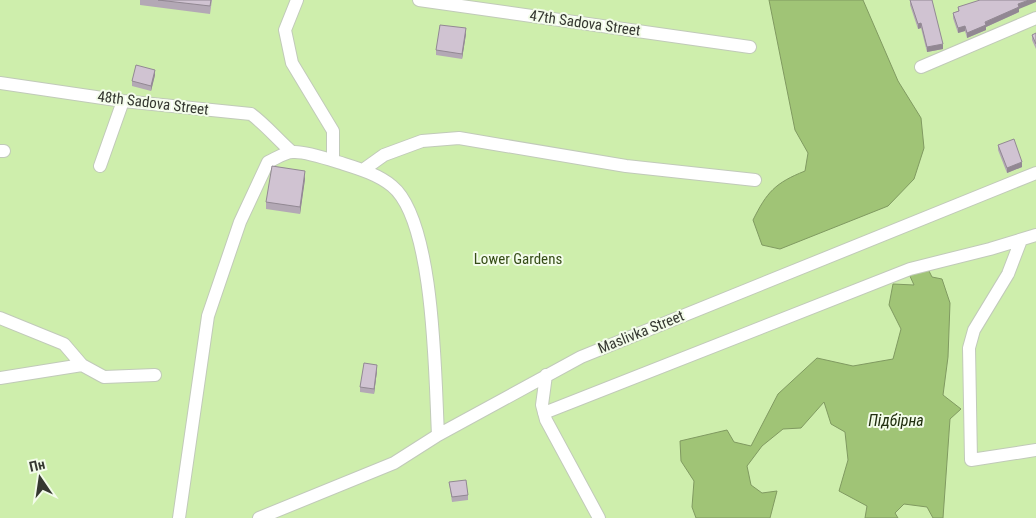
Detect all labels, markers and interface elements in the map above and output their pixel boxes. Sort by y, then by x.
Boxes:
street label: 47th Sadova Street [528,6,642,40]
street label: 48th Sadova Street [96,87,210,119]
park label: Lower Gardens [474,250,562,268]
street label: Maslivka Street [595,307,687,357]
water label: Підбірна [868,411,924,430]
north arrow [15,453,65,503]
text: Пн [28,456,46,475]

